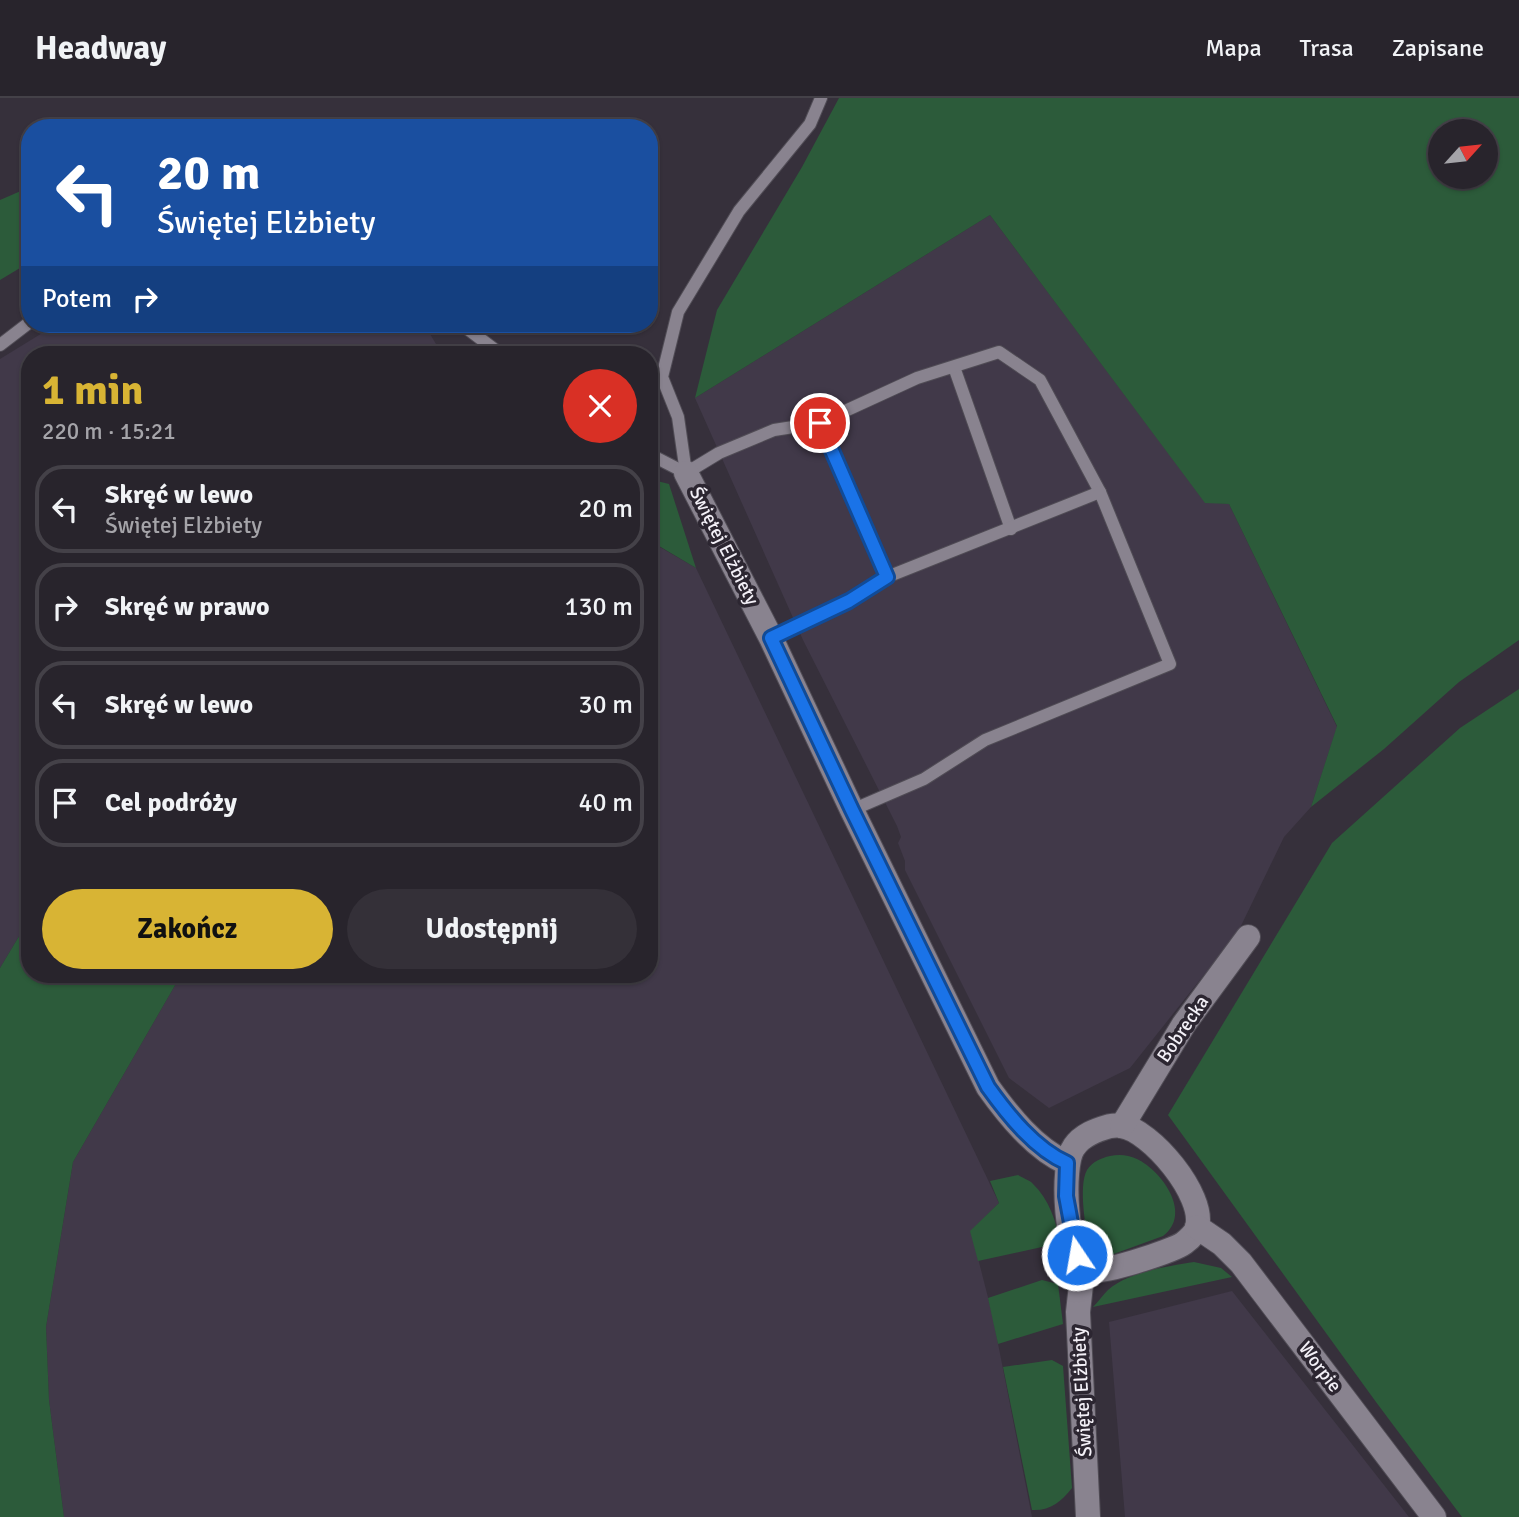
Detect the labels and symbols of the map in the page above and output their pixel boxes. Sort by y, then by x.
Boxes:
north arrow [1428,119,1498,189]
pin [790,393,850,453]
street label: Świętej Elżbiety [684,483,764,609]
street label: Bobrecka [1152,991,1214,1067]
position arrow [1040,1218,1114,1292]
street label: Świętej Elżbiety [1067,1326,1097,1457]
street label: Worpie [1293,1337,1347,1397]

